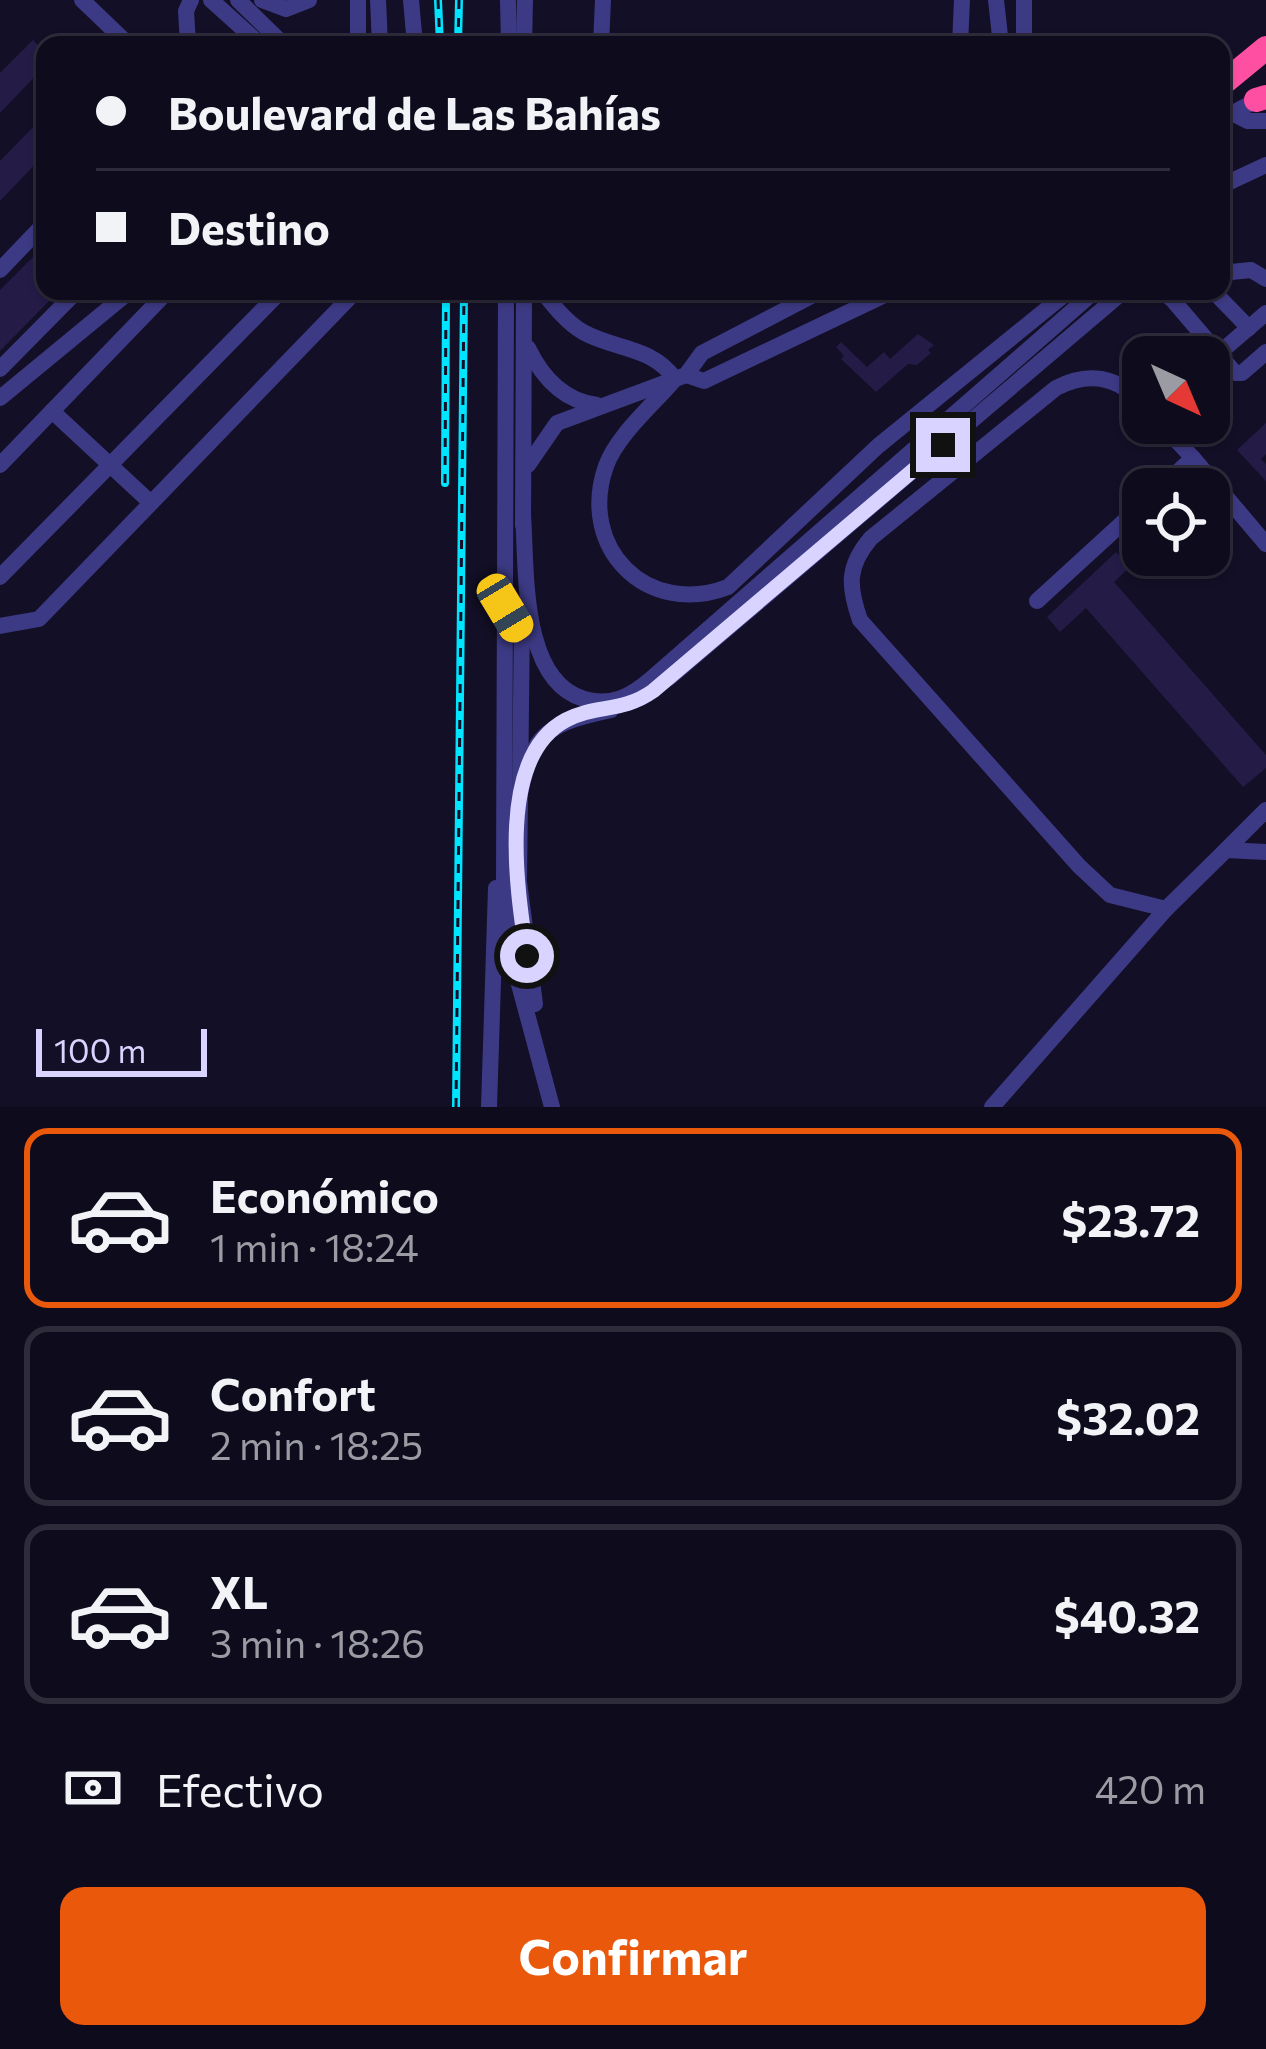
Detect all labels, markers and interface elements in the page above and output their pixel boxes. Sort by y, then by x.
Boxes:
text: Boulevard de Las Bahías [168,84,661,139]
text: Destino [168,199,330,254]
north arrow [1122,336,1230,444]
map controls [1122,336,1230,576]
route end [916,418,970,472]
button: locate [1122,468,1230,576]
car [471,568,539,648]
route start [500,929,554,983]
scale bar [36,1023,207,1076]
text: 100 m [54,1029,146,1070]
icon: car [66,1164,174,1272]
text: Económico [210,1167,439,1222]
text: $23.72 [1061,1191,1200,1246]
text: 1 min · 18:24 [210,1222,419,1270]
icon: car [66,1362,174,1470]
text: Confort [210,1365,376,1420]
text: $32.02 [1056,1389,1200,1444]
text: 2 min · 18:25 [210,1420,423,1468]
icon: car [66,1560,174,1668]
text: XL [210,1563,268,1618]
text: $40.32 [1054,1587,1200,1642]
text: 3 min · 18:26 [210,1618,425,1666]
icon: cash [60,1755,126,1821]
text: Efectivo [156,1761,324,1816]
text: 420 m [1095,1764,1206,1812]
button: Confirmar [60,1887,1206,2025]

